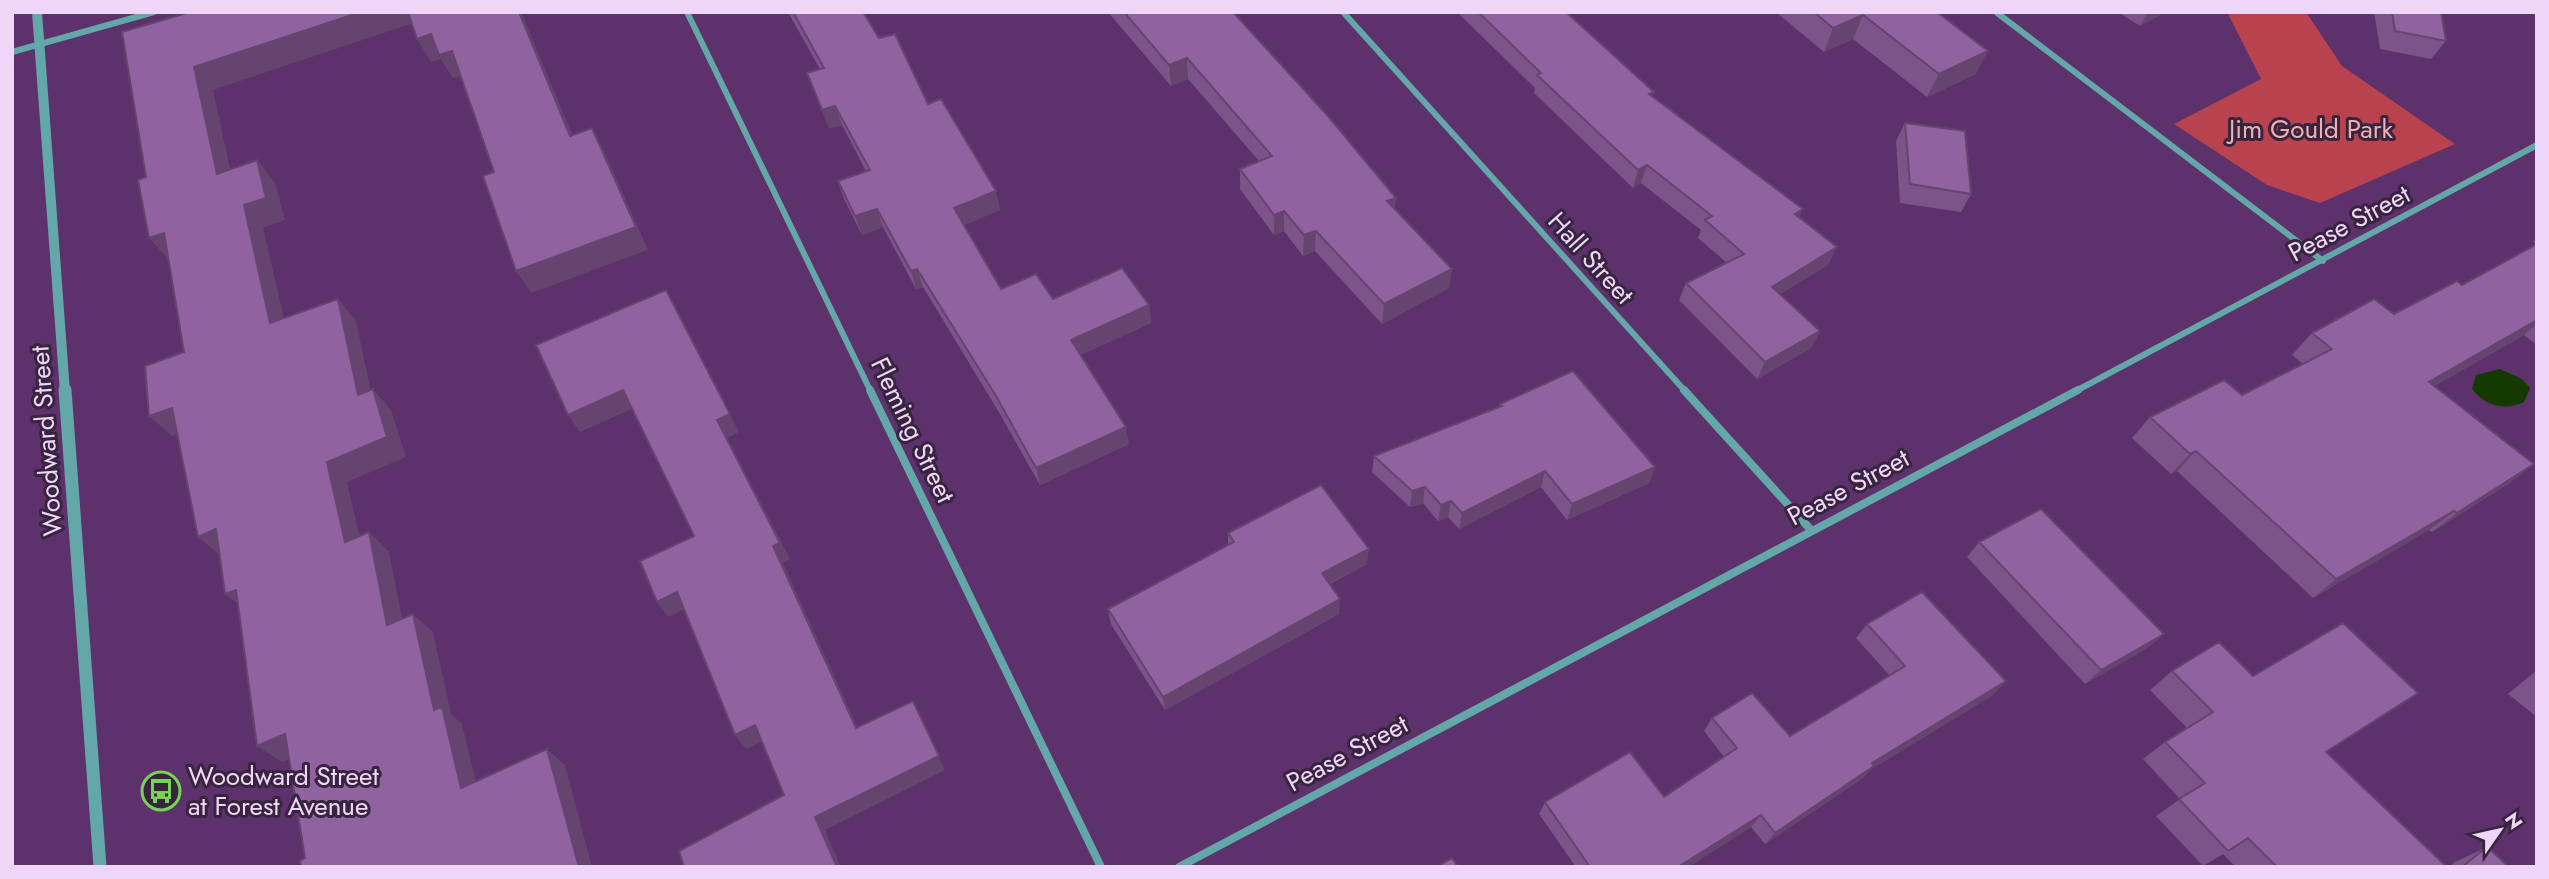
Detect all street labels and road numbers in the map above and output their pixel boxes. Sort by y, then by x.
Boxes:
street label: Pease Street [2281,175,2417,271]
street label: Hall Street [1539,203,1643,313]
street label: Woodward Street [20,344,72,537]
street label: Fleming Street [861,351,965,510]
street label: Pease Street [1780,439,1916,535]
street label: Pease Street [1279,705,1415,801]

